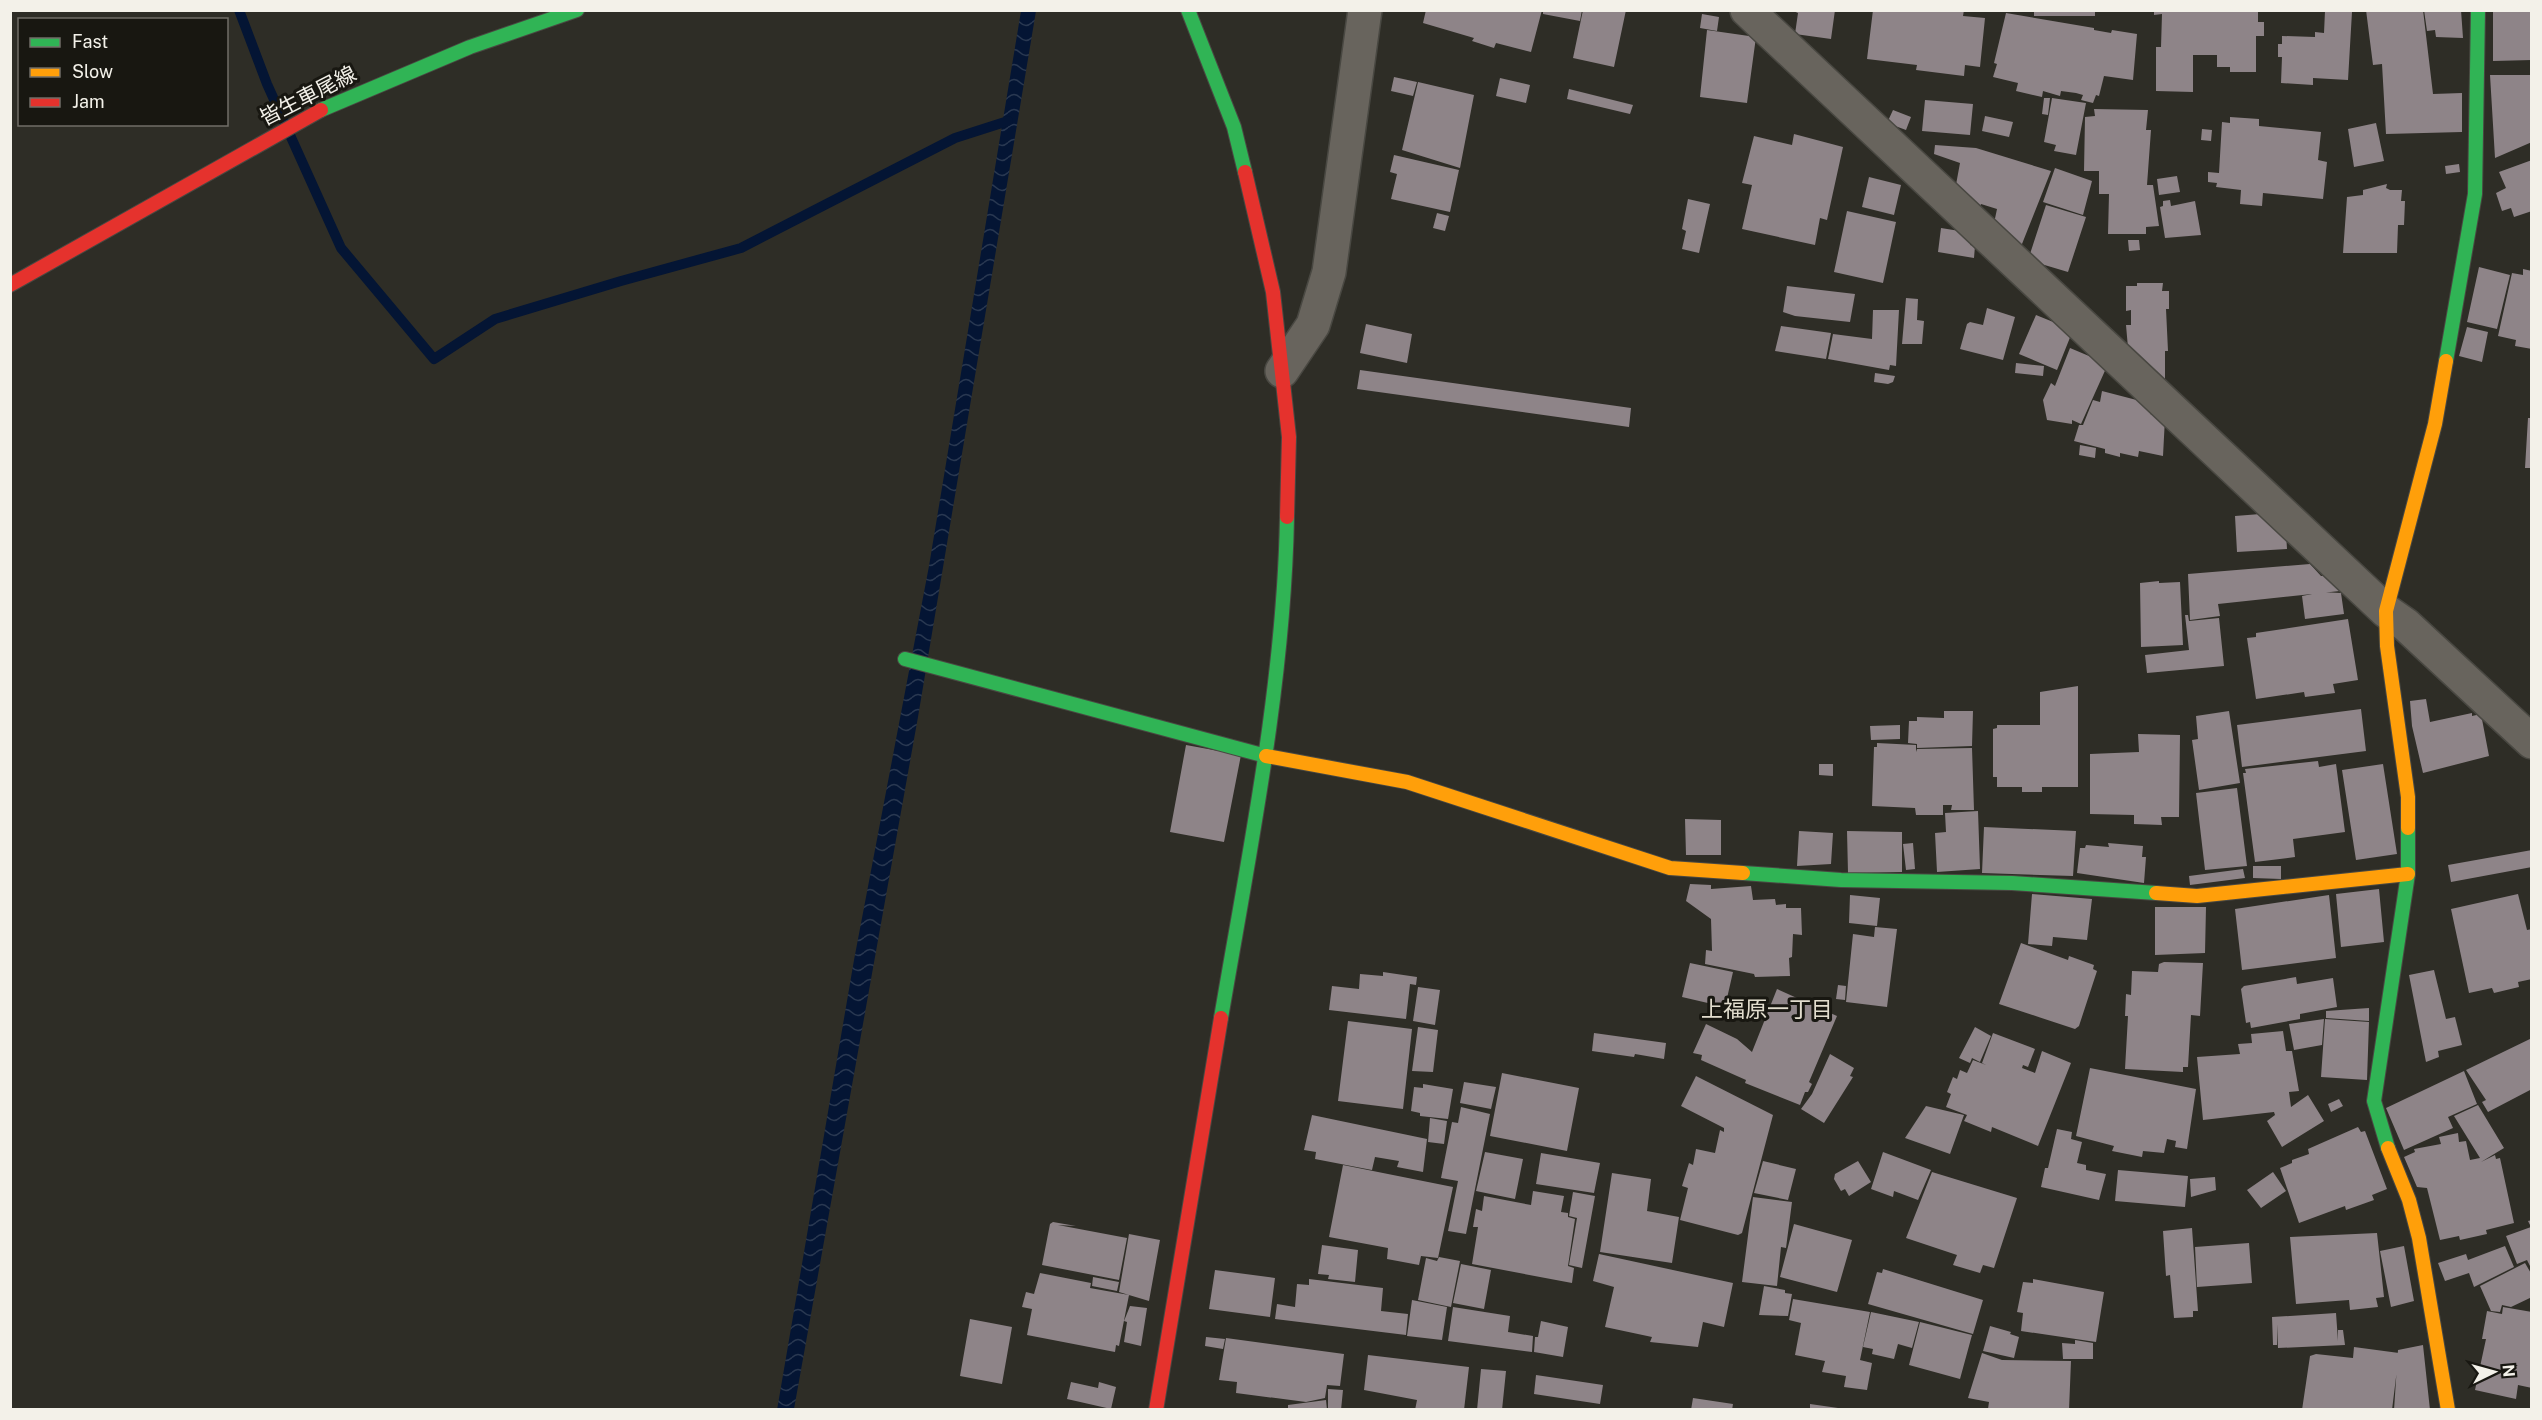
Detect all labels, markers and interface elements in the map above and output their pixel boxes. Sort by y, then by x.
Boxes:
legend [18,18,228,126]
text: Fast [72,31,108,52]
text: Slow [72,61,113,82]
street label: 皆生車尾線 [255,61,360,131]
text: Jam [72,91,105,112]
district label: 上福原一丁目 [1701,996,1833,1022]
north arrow [2464,1342,2524,1402]
text: N [2498,1364,2518,1378]

